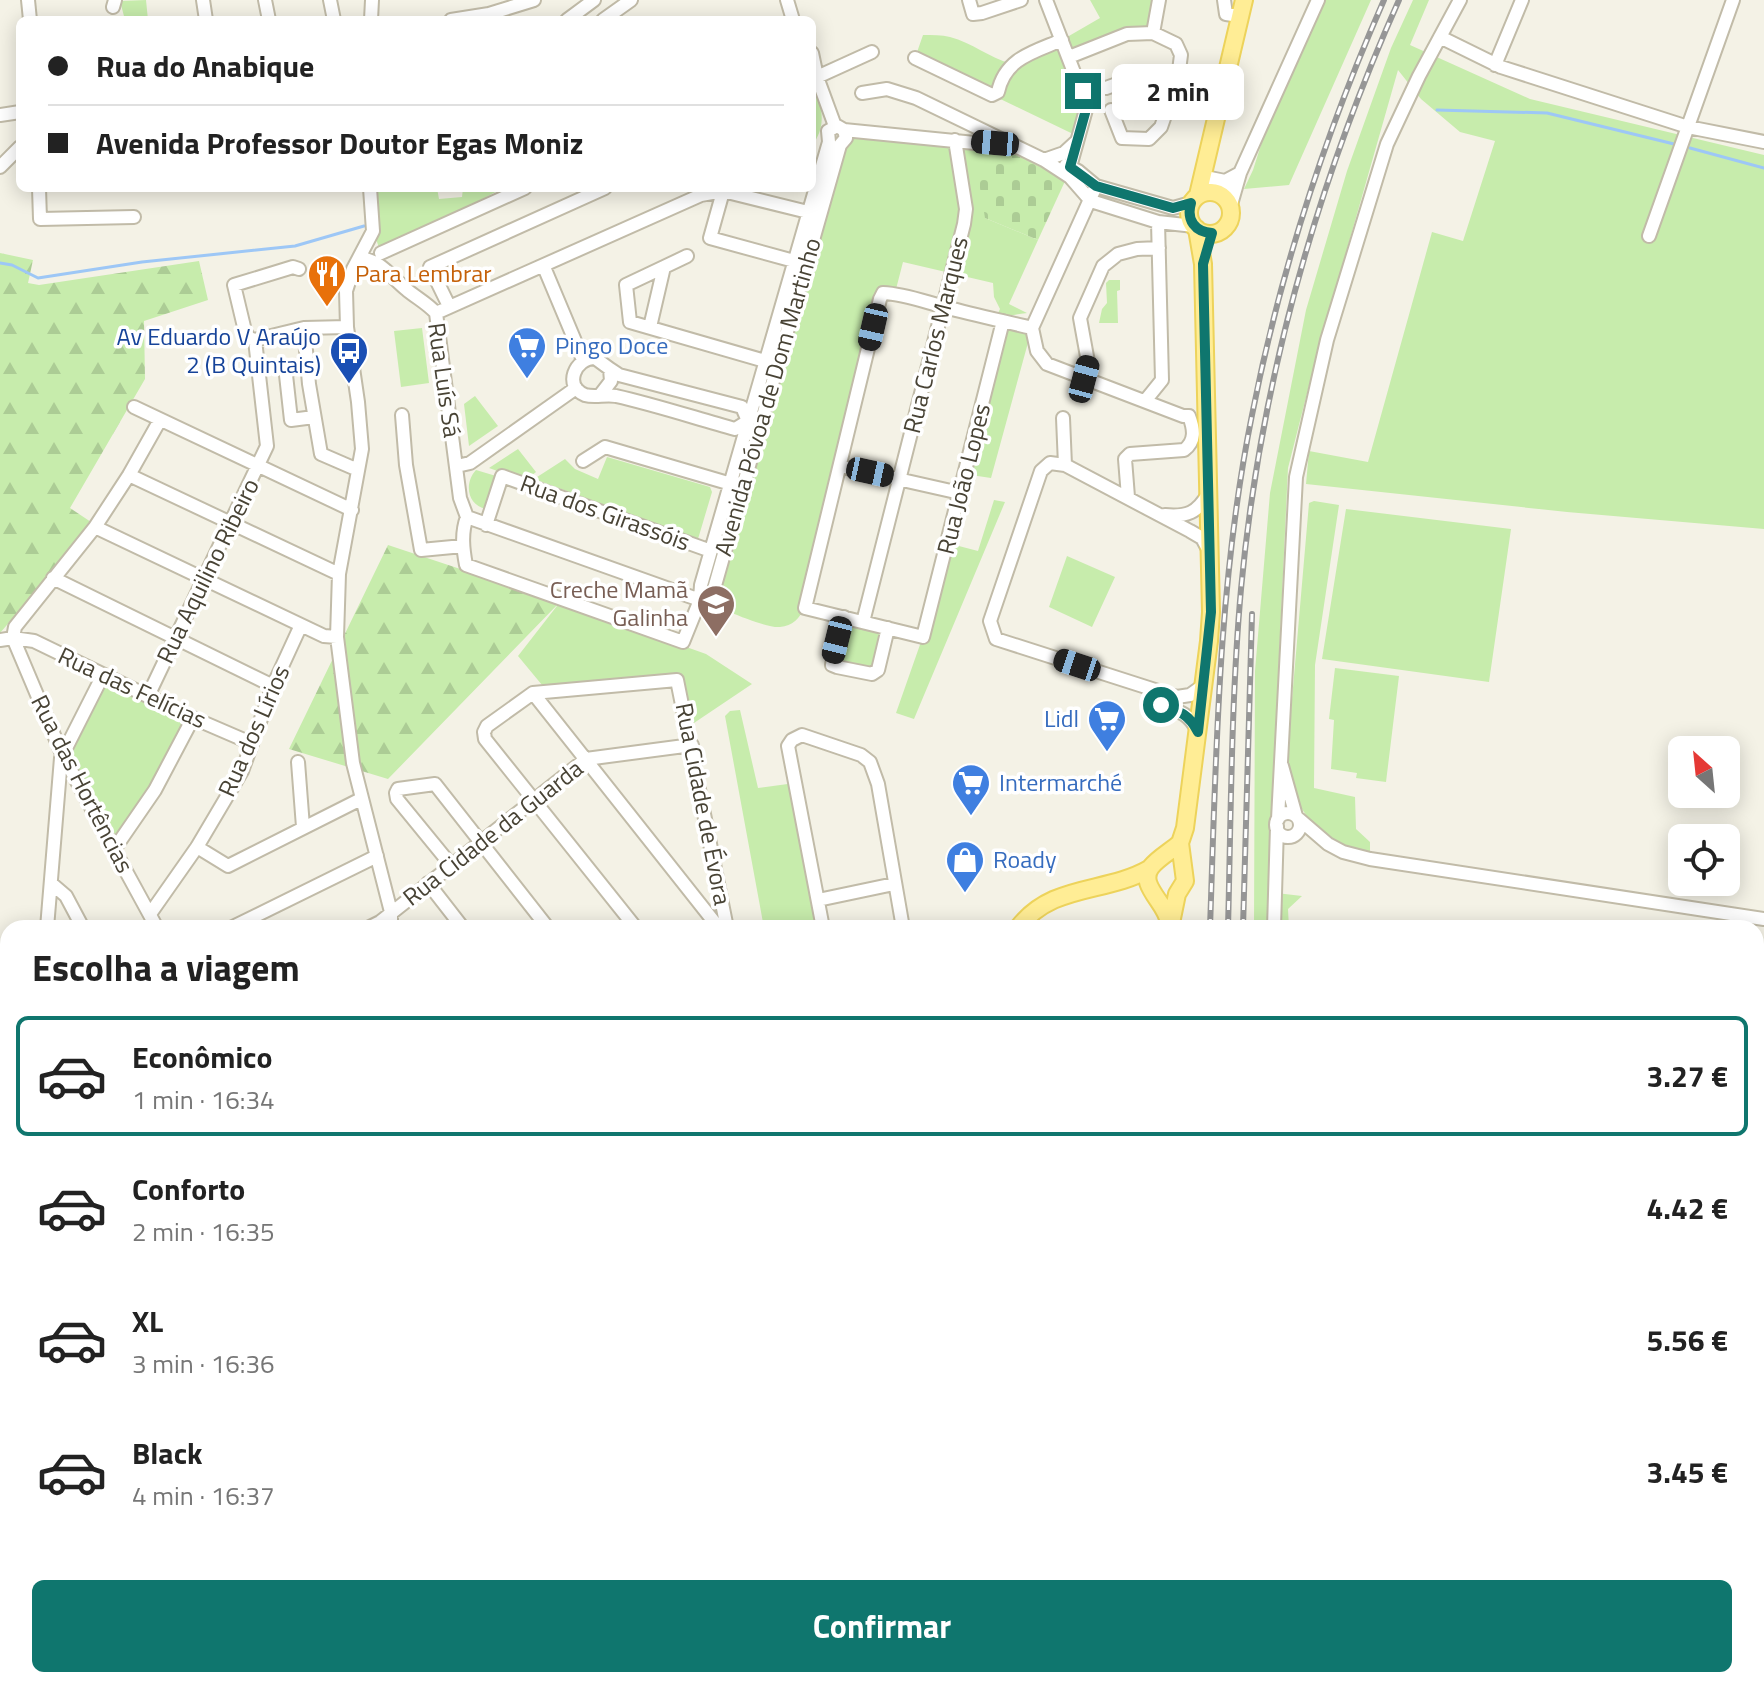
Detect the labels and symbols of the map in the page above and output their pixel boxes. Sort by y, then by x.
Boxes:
callout: 2 min [1111,63,1243,119]
route end [1065,73,1101,109]
car [970,129,1020,157]
street label: Avenida Póvoa de Dom Martinho [704,233,830,560]
street label: Rua Carlos Marques [893,233,977,437]
restaurant icon: Para Lembrar [306,253,348,308]
place label: Para Lembrar [355,255,492,291]
car [856,301,890,353]
place label: Av Eduardo V Araújo 2 (B Quintais) [117,318,321,382]
street label: Rua Luís Sá [419,320,471,440]
supermarket icon: Pingo Doce [506,325,548,380]
place label: Pingo Doce [555,327,668,363]
bus stop icon: Av Eduardo V Araújo 2 (B Quintais) [328,330,370,385]
car [1066,353,1102,405]
street label: Rua João Lopes [927,400,999,558]
car [844,455,896,489]
street label: Rua dos Girassóis [515,465,695,559]
street label: Rua Aquilino Ribeiro [147,472,268,669]
place label: Creche Mamã Galinha [550,571,688,635]
school or university icon: Creche Mamã Galinha [695,583,737,638]
car [820,614,854,666]
street label: Rua das Felícias [52,637,213,737]
car [1050,646,1104,684]
street label: Rua dos Lírios [208,659,298,802]
route start [1143,687,1179,723]
street label: Rua das Hortências [23,688,143,879]
supermarket icon: Lidl [1086,698,1128,753]
street label: Rua Cidade de Évora [667,700,741,908]
place label: Lidl [1044,700,1079,736]
north arrow [1668,736,1740,808]
street label: Rua Cidade da Guarda [395,750,590,914]
supermarket icon: Intermarché [950,762,992,817]
place label: Intermarché [999,764,1122,800]
shop icon: Roady [944,839,986,894]
place label: Roady [993,841,1057,877]

